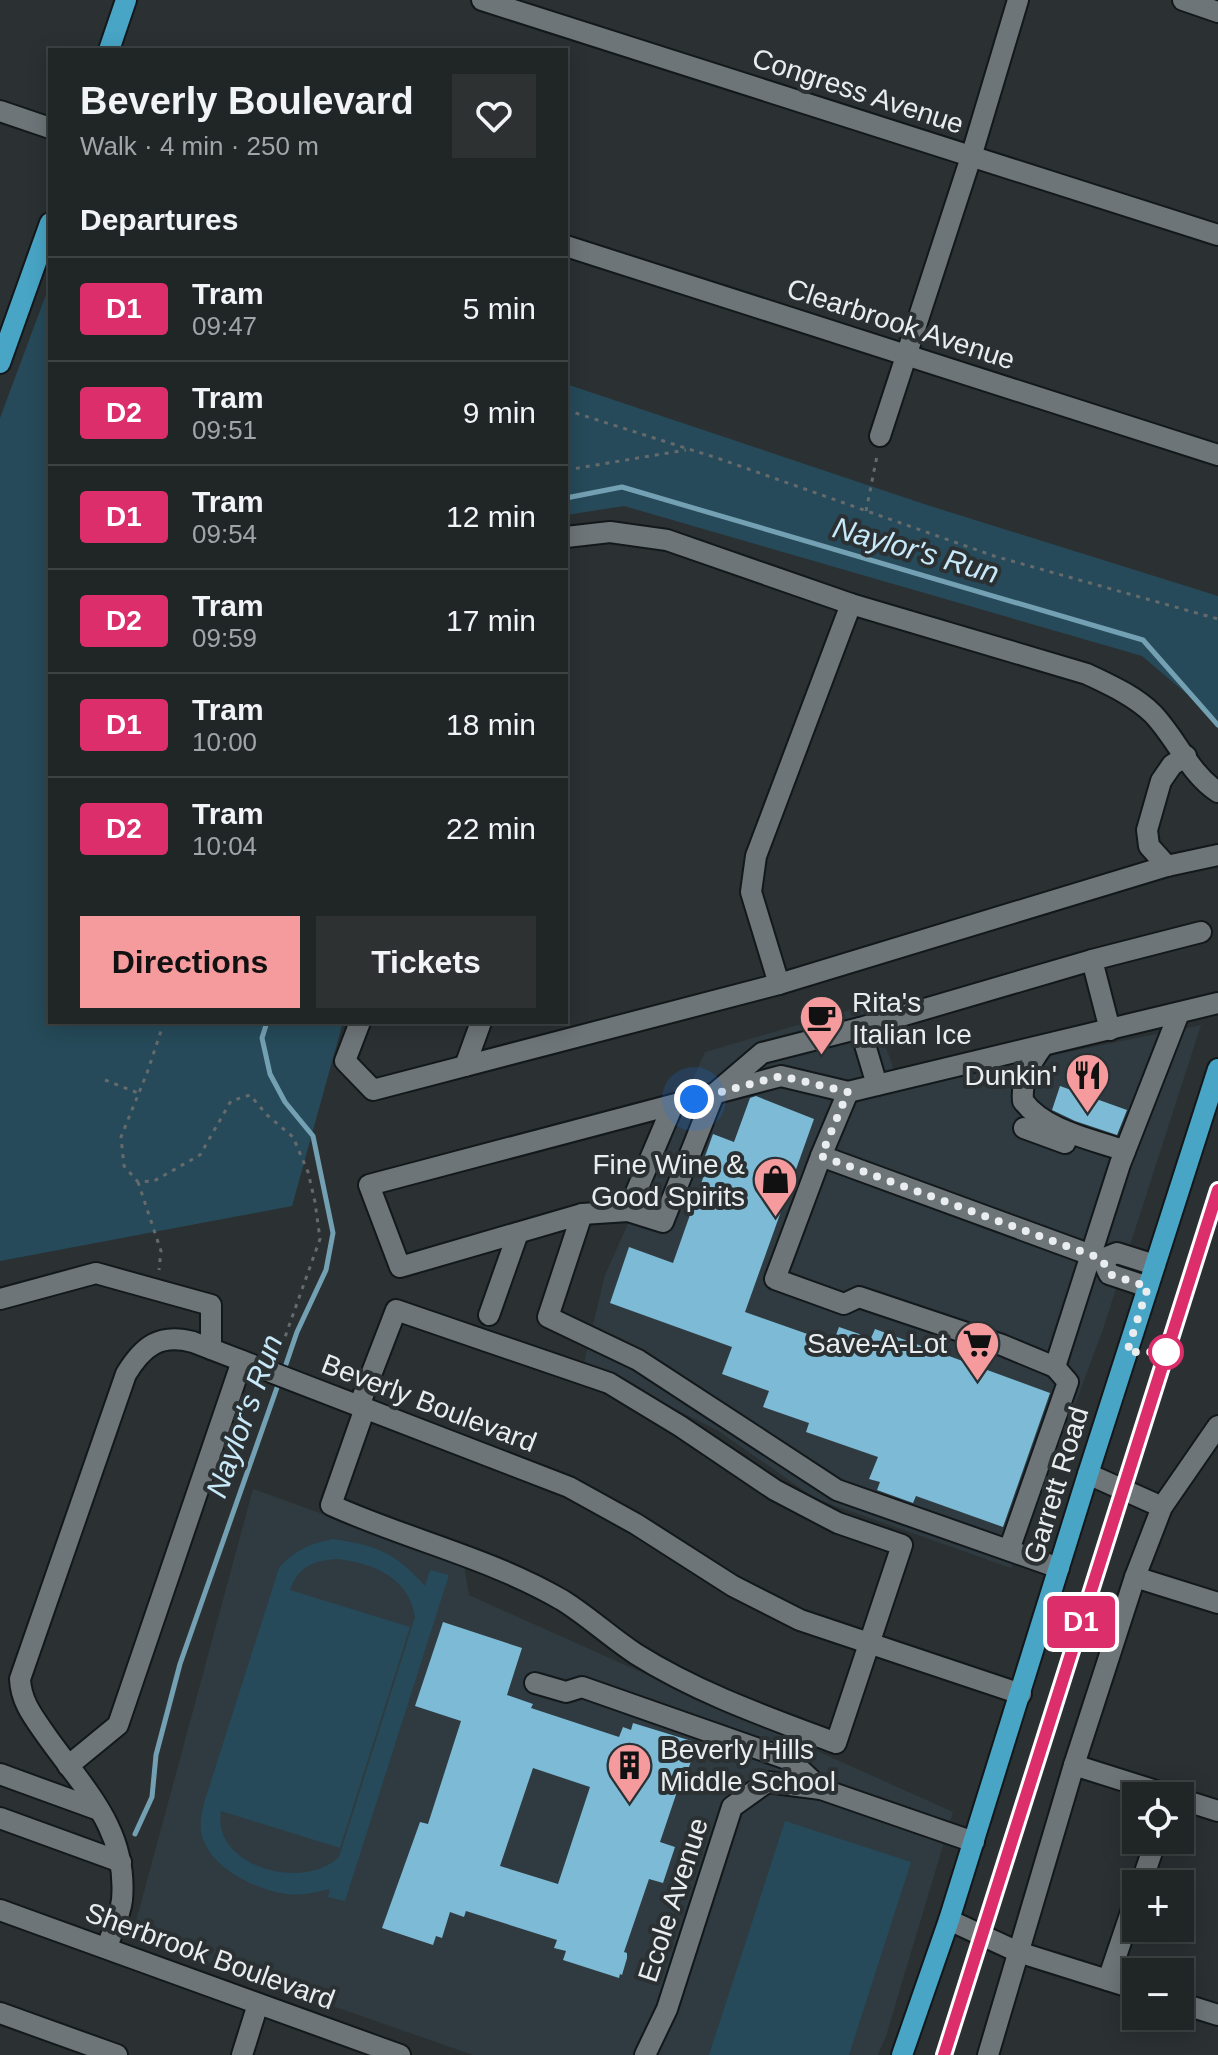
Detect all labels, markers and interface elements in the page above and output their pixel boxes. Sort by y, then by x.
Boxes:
street label: Congress Avenue [748,42,968,140]
button: heart [452,74,536,158]
text: Beverly Boulevard [80,80,414,122]
text: Walk · 4 min · 250 m [80,131,319,161]
text: Departures [80,203,238,236]
street label: Clearbrook Avenue [783,273,1019,375]
text: Tram [192,277,264,310]
text: 5 min [463,292,536,325]
text: D1 [106,293,142,324]
text: 09:47 [192,311,257,341]
text: Tram [192,381,264,414]
text: 9 min [463,396,536,429]
text: D2 [106,397,142,428]
text: 09:51 [192,415,257,445]
text: Tram [192,485,264,518]
text: 12 min [446,500,536,533]
text: D1 [106,501,142,532]
water label: Naylor's Run [829,511,1003,589]
text: 09:54 [192,519,257,549]
text: Tram [192,589,264,622]
text: 17 min [446,604,536,637]
text: D2 [106,605,142,636]
text: 09:59 [192,623,257,653]
text: Tram [192,693,264,726]
text: 18 min [446,708,536,741]
text: D1 [106,709,142,740]
text: 10:00 [192,727,257,757]
text: Tram [192,797,264,830]
text: 22 min [446,812,536,845]
text: D2 [106,813,142,844]
text: 10:04 [192,831,257,861]
button: Directions [80,916,300,1008]
button: Tickets [316,916,536,1008]
place label: Rita's Italian Ice [852,987,972,1050]
cafe icon: Rita's Italian Ice [797,994,845,1057]
restaurant icon: Dunkin' [1064,1051,1112,1114]
place label: Dunkin' [964,1060,1057,1091]
your location [674,1079,714,1119]
place label: Fine Wine & Good Spirits [591,1149,745,1212]
shop icon: Fine Wine & Good Spirits [752,1156,800,1219]
supermarket icon: Save-A-Lot [954,1319,1002,1382]
place label: Save-A-Lot [807,1328,947,1359]
water label: Naylor's Run [199,1330,289,1502]
unlabelled marker [1149,1335,1183,1369]
street label: Beverly Boulevard [317,1348,541,1458]
street label: Garrett Road [1018,1403,1094,1567]
line badge: D1 [1045,1596,1117,1648]
text: D1 [1063,1606,1099,1637]
place label: Beverly Hills Middle School [660,1734,836,1797]
building icon: Beverly Hills Middle School [605,1741,653,1804]
map controls [1122,1782,1194,2030]
button: locate [1122,1782,1194,1854]
street label: Ecole Avenue [632,1814,714,1986]
button: + [1122,1870,1194,1942]
street label: Sherbrook Boulevard [81,1896,339,2016]
button: − [1122,1958,1194,2030]

